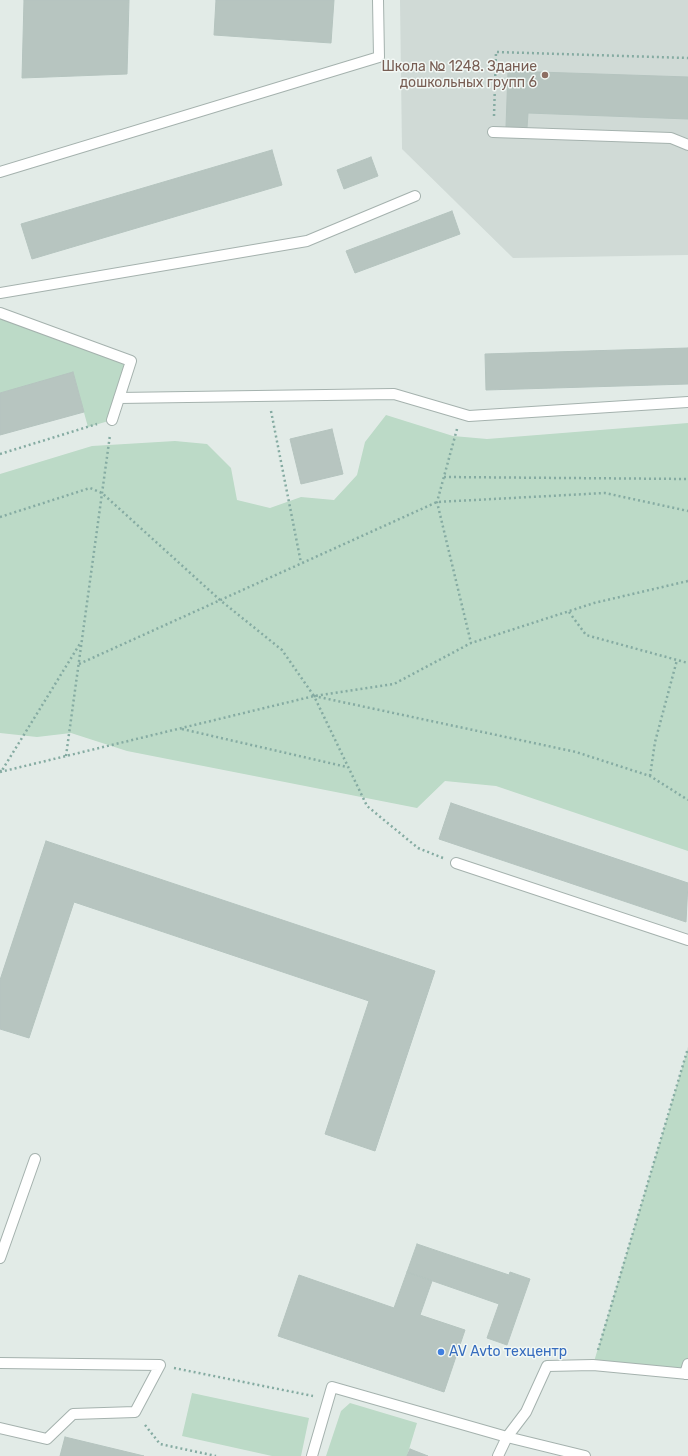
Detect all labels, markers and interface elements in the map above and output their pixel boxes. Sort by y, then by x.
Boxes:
place label: Школа № 1248. Здание дошкольных групп 6 [381,59,537,92]
marker: Школа № 1248. Здание дошкольных групп 6 [540,70,550,80]
place label: AV Avto техцентр [449,1344,567,1360]
marker: AV Avto техцентр [436,1347,446,1357]

